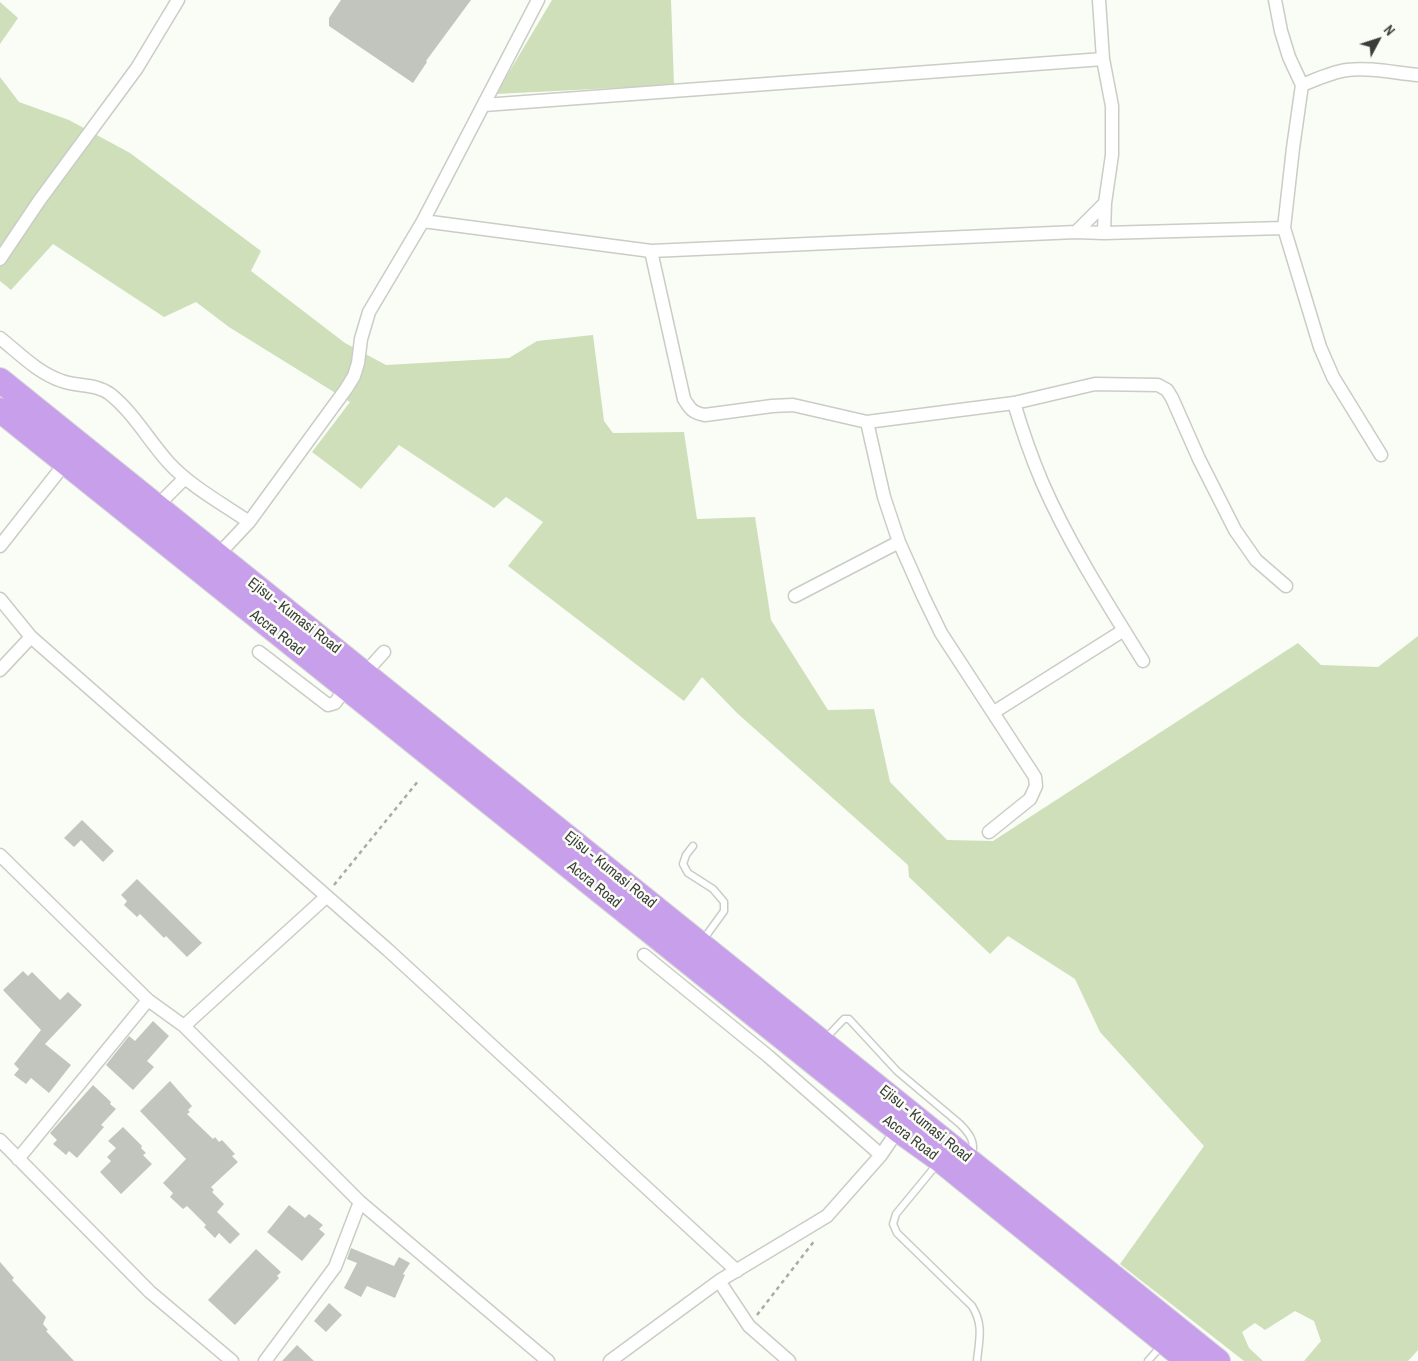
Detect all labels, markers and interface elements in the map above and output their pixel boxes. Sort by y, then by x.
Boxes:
north arrow [1353,15,1403,65]
text: N [1380,21,1399,39]
street label: Ejisu - Kumasi Road [244,574,344,658]
street label: Accra Road [246,606,308,660]
street label: Ejisu - Kumasi Road [561,828,659,912]
street label: Accra Road [563,858,625,912]
street label: Ejisu - Kumasi Road [876,1082,974,1166]
street label: Accra Road [879,1111,941,1165]

